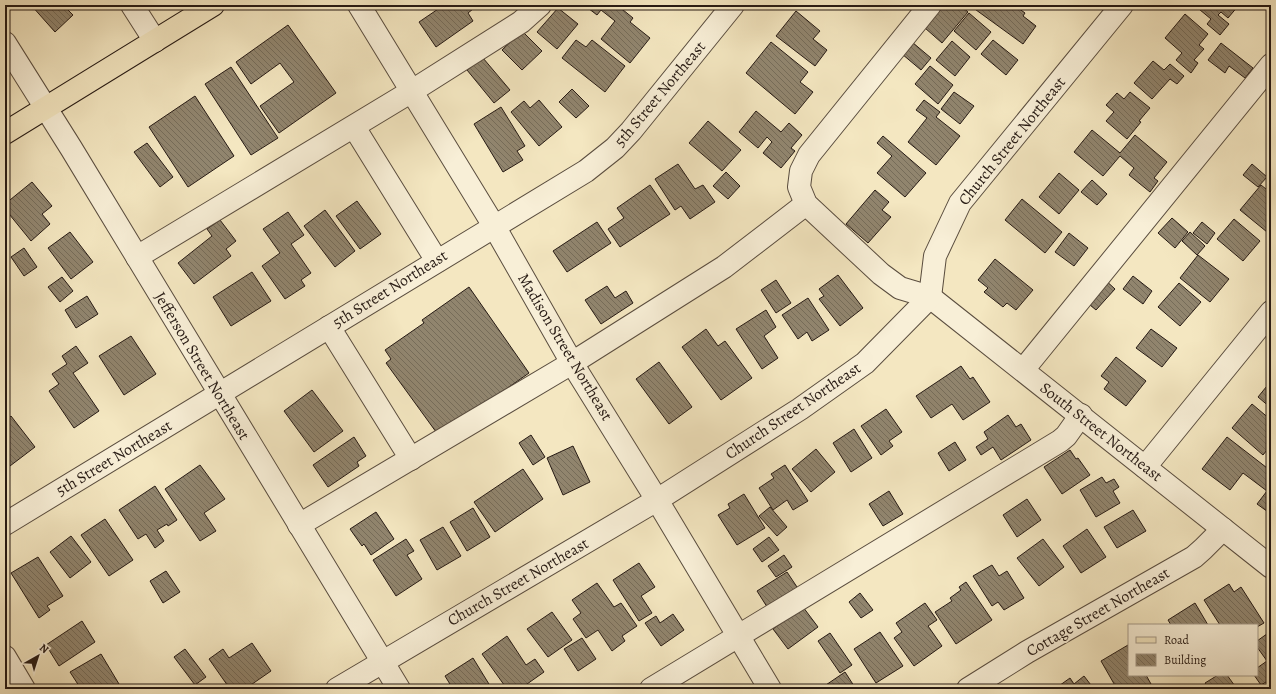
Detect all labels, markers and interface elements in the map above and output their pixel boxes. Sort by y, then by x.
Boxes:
street label: 5th Street Northeast [609,36,711,152]
street label: Church Street Northeast [953,72,1071,210]
street label: 5th Street Northeast [328,245,452,333]
street label: Madison Street Northeast [512,269,618,425]
street label: Jefferson Street Northeast [149,288,255,444]
street label: Church Street Northeast [721,357,865,465]
street label: South Street Northeast [1035,377,1167,487]
street label: 5th Street Northeast [52,415,176,501]
street label: Church Street Northeast [443,533,593,631]
street label: Cottage Street Northeast [1022,562,1174,662]
legend [1128,624,1258,676]
text: Road [1164,632,1190,648]
north arrow [18,636,58,676]
text: N [36,640,52,657]
text: Building [1164,652,1206,668]

